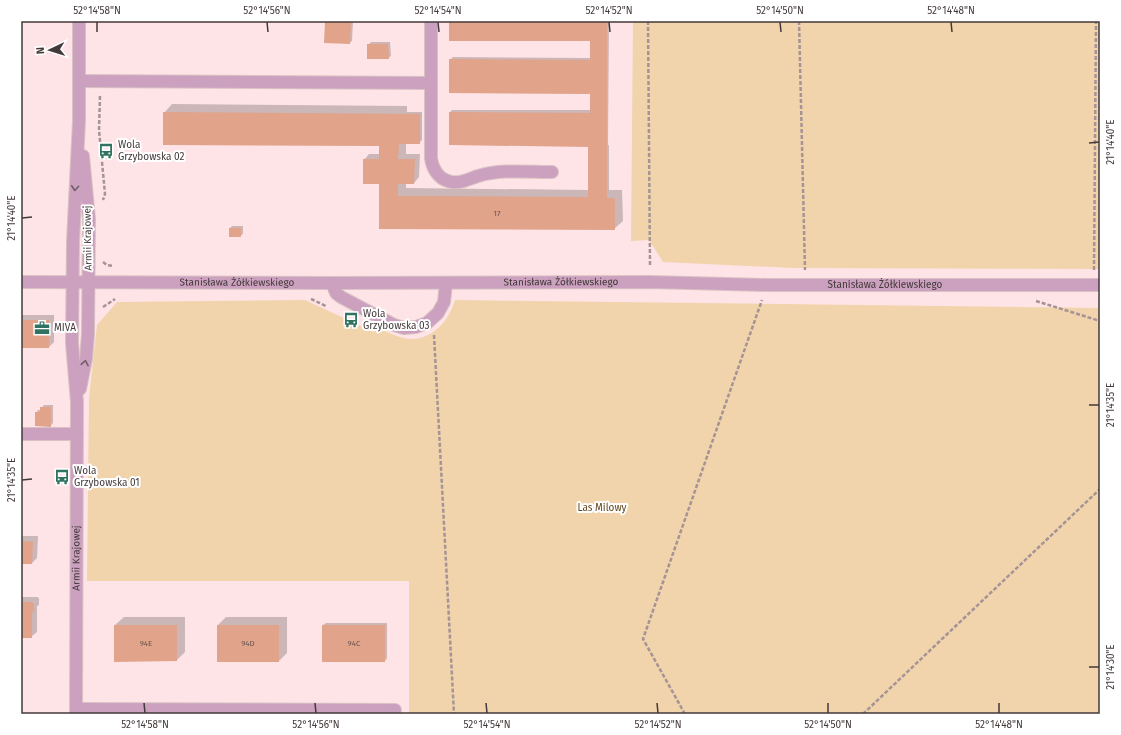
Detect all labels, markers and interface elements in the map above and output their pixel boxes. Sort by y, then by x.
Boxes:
text: 52°14'58"N [73,5,121,17]
text: 52°14'56"N [243,5,291,17]
text: 52°14'54"N [414,5,462,17]
text: 52°14'52"N [585,5,633,17]
text: 52°14'50"N [756,5,804,17]
text: 52°14'48"N [927,5,975,17]
north arrow [30,30,70,70]
text: N [34,47,47,55]
text: 21°14'40"E [1105,119,1117,165]
place label: Wola Grzybowska 02 [118,139,184,163]
bus stop icon: Wola Grzybowska 02 [97,142,115,160]
one-way arrow [71,185,80,191]
text: 21°14'40"E [6,195,18,241]
street label: Armii Krajowej [81,205,95,271]
house number: 17 [493,209,501,218]
street label: Stanisława Żółkiewskiego [504,274,619,288]
street label: Stanisława Żółkiewskiego [180,275,295,289]
street label: Stanisława Żółkiewskiego [828,277,943,291]
place label: Wola Grzybowska 03 [363,308,430,332]
bus stop icon: Wola Grzybowska 03 [342,311,360,329]
office icon: MIVA [33,319,51,337]
place label: MIVA [54,322,76,334]
one-way arrow [80,360,89,366]
text: 21°14'35"E [1105,383,1117,427]
text: 21°14'35"E [6,458,18,502]
place label: Wola Grzybowska 01 [74,465,140,489]
bus stop icon: Wola Grzybowska 01 [53,468,71,486]
park label: Las Milowy [578,502,627,514]
street label: Armii Krajowej [70,525,83,591]
house number: 94E [140,639,152,648]
house number: 94D [241,639,255,648]
house number: 94C [348,639,361,648]
text: 21°14'30"E [1105,644,1117,690]
text: 52°14'58"N [121,719,169,731]
text: 52°14'56"N [292,719,340,731]
text: 52°14'54"N [463,719,511,731]
text: 52°14'52"N [634,719,682,731]
text: 52°14'50"N [804,719,852,731]
text: 52°14'48"N [975,719,1023,731]

